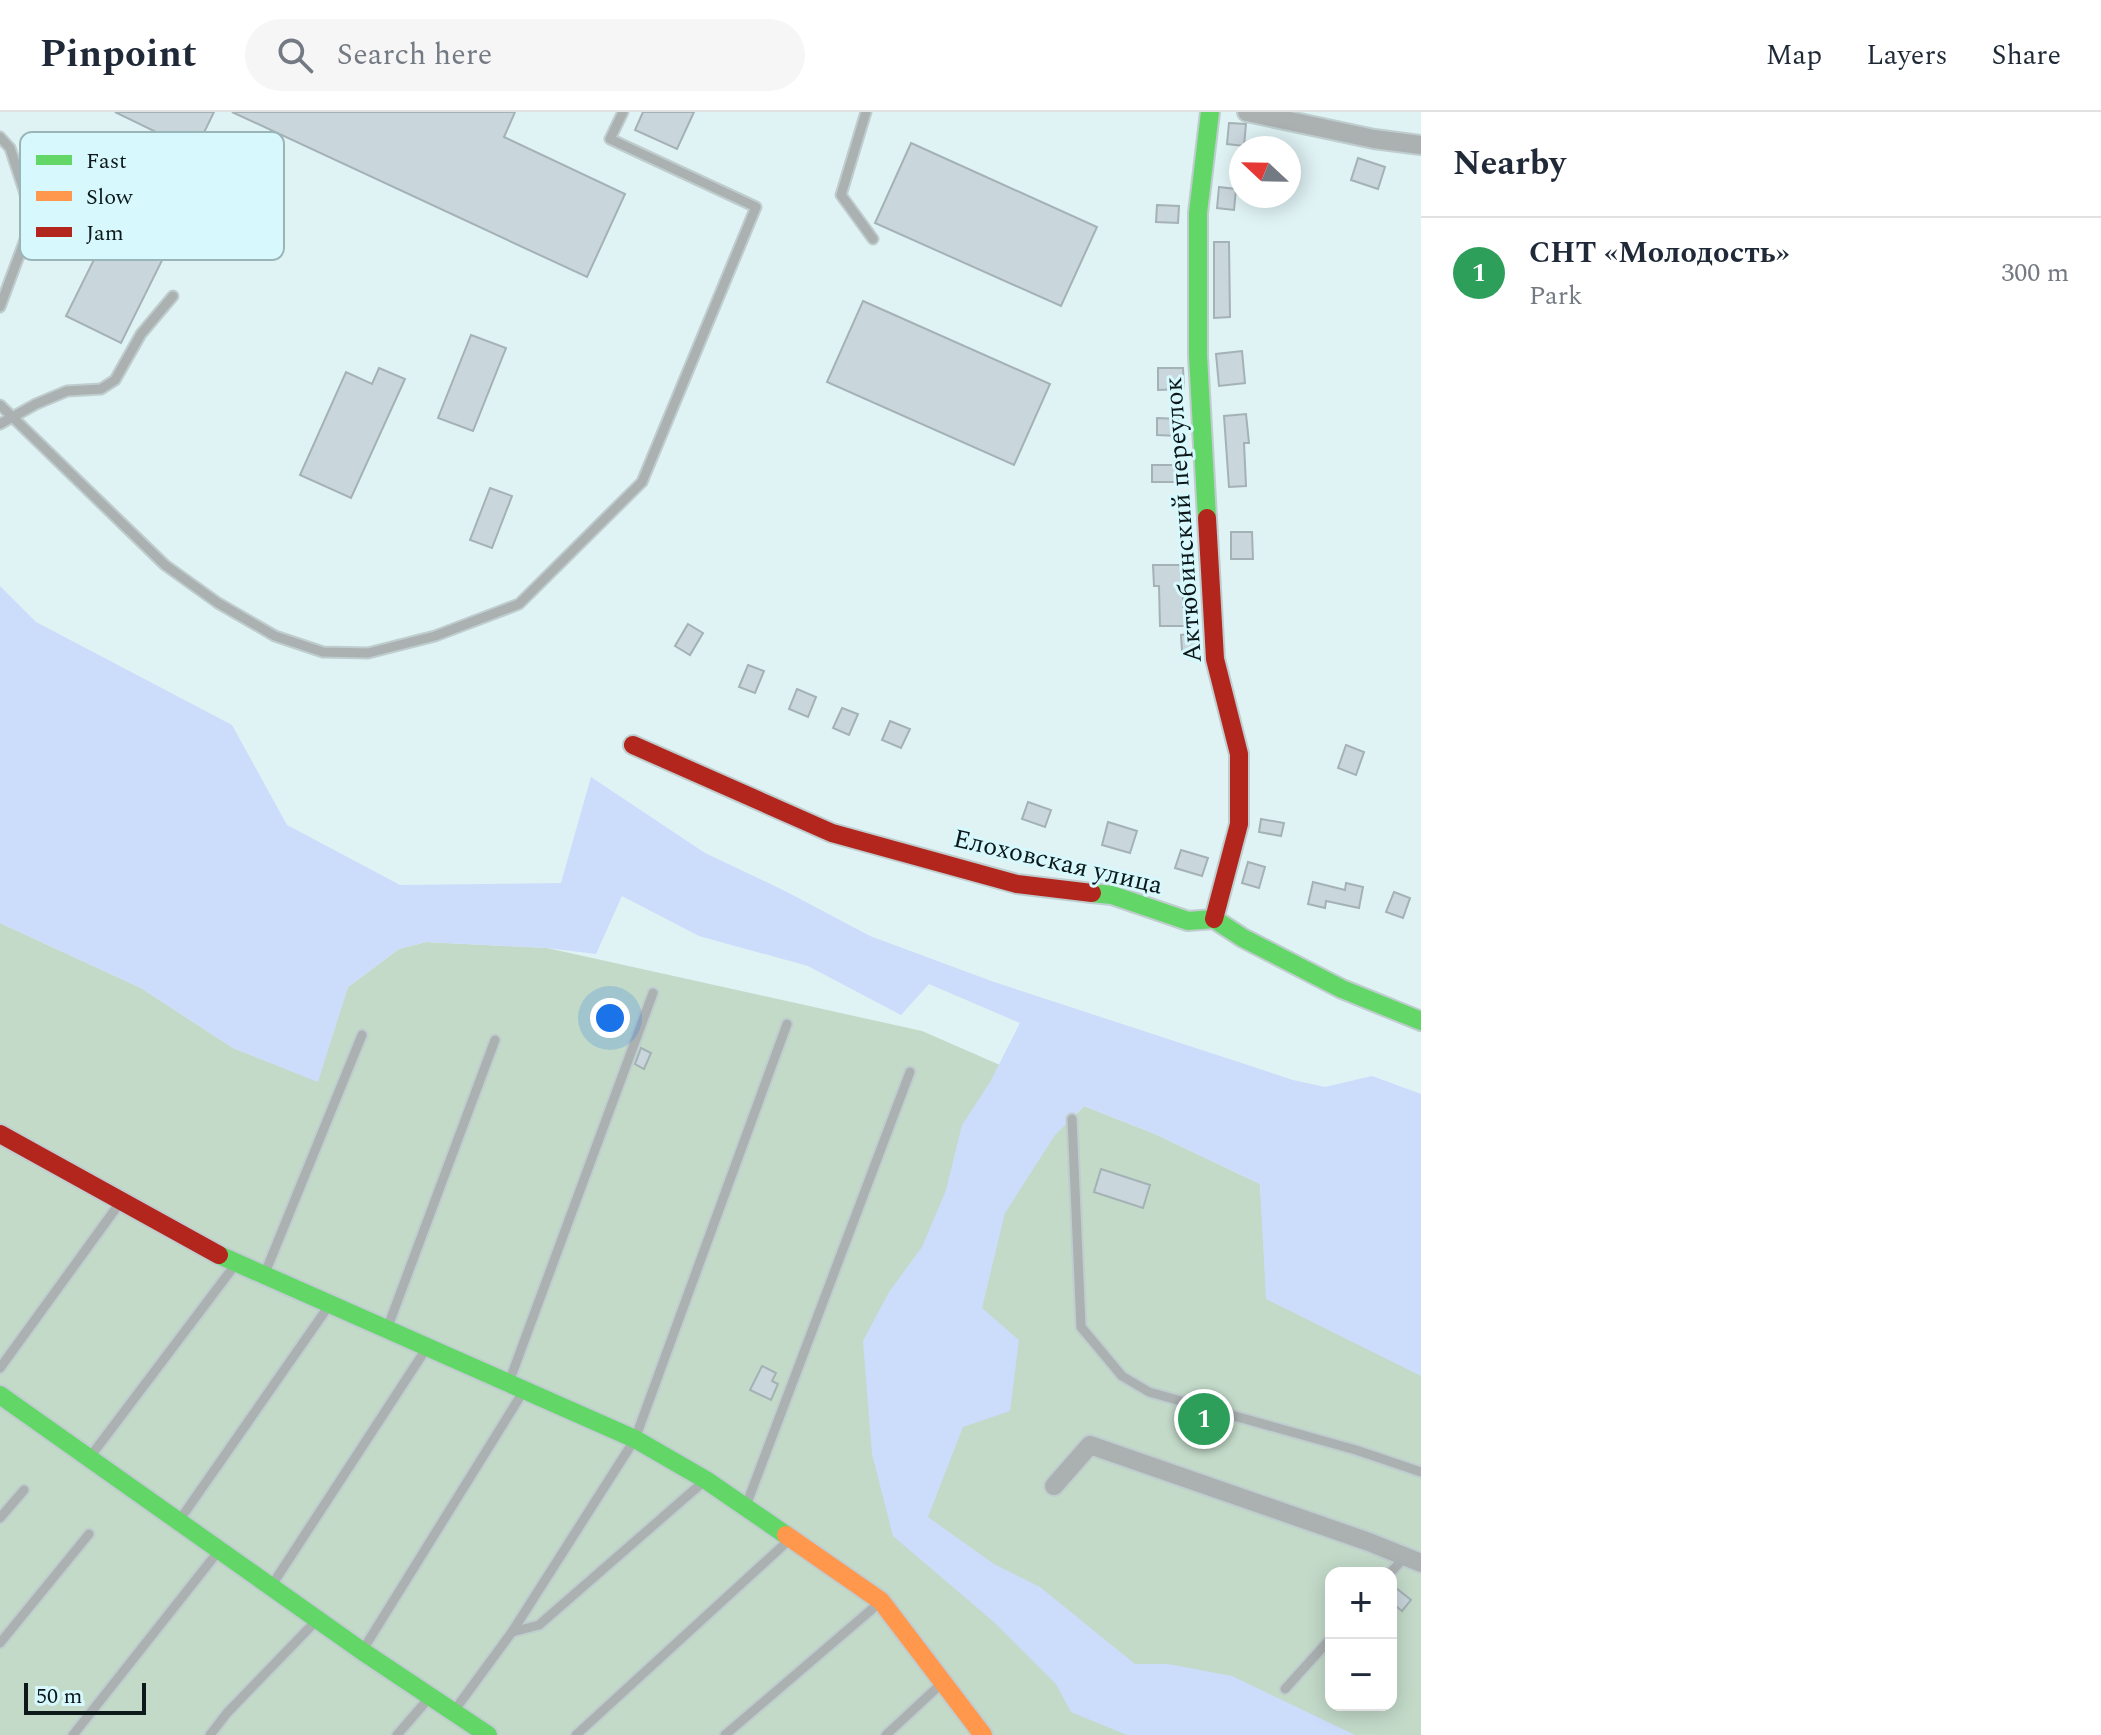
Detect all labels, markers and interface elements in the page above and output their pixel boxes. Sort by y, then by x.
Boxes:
search box [245,19,805,91]
text: Pinpoint [40,26,197,84]
text: Search here [337,32,492,78]
icon: search [273,33,317,77]
text: Map [1766,34,1822,77]
text: Layers [1866,34,1948,77]
text: Share [1992,34,2061,77]
legend [20,132,284,260]
north arrow [1229,136,1301,208]
text: Nearby [1453,138,1566,190]
text: Fast [86,145,127,178]
text: Slow [86,181,134,214]
text: Jam [86,217,124,250]
text: СНТ «Молодость» [1529,230,1790,276]
text: 1 [1472,253,1486,293]
text: 300 m [2001,253,2069,293]
text: Park [1529,276,1583,316]
street label: Актюбинский переулок [1153,376,1213,664]
street label: Елоховская улица [949,818,1167,906]
your location [590,998,630,1038]
pin: 1 [1178,1389,1230,1449]
map controls [1325,1567,1397,1711]
button: + [1325,1567,1397,1639]
button: − [1325,1639,1397,1711]
scale bar [24,1679,146,1715]
text: 50 m [36,1680,82,1713]

